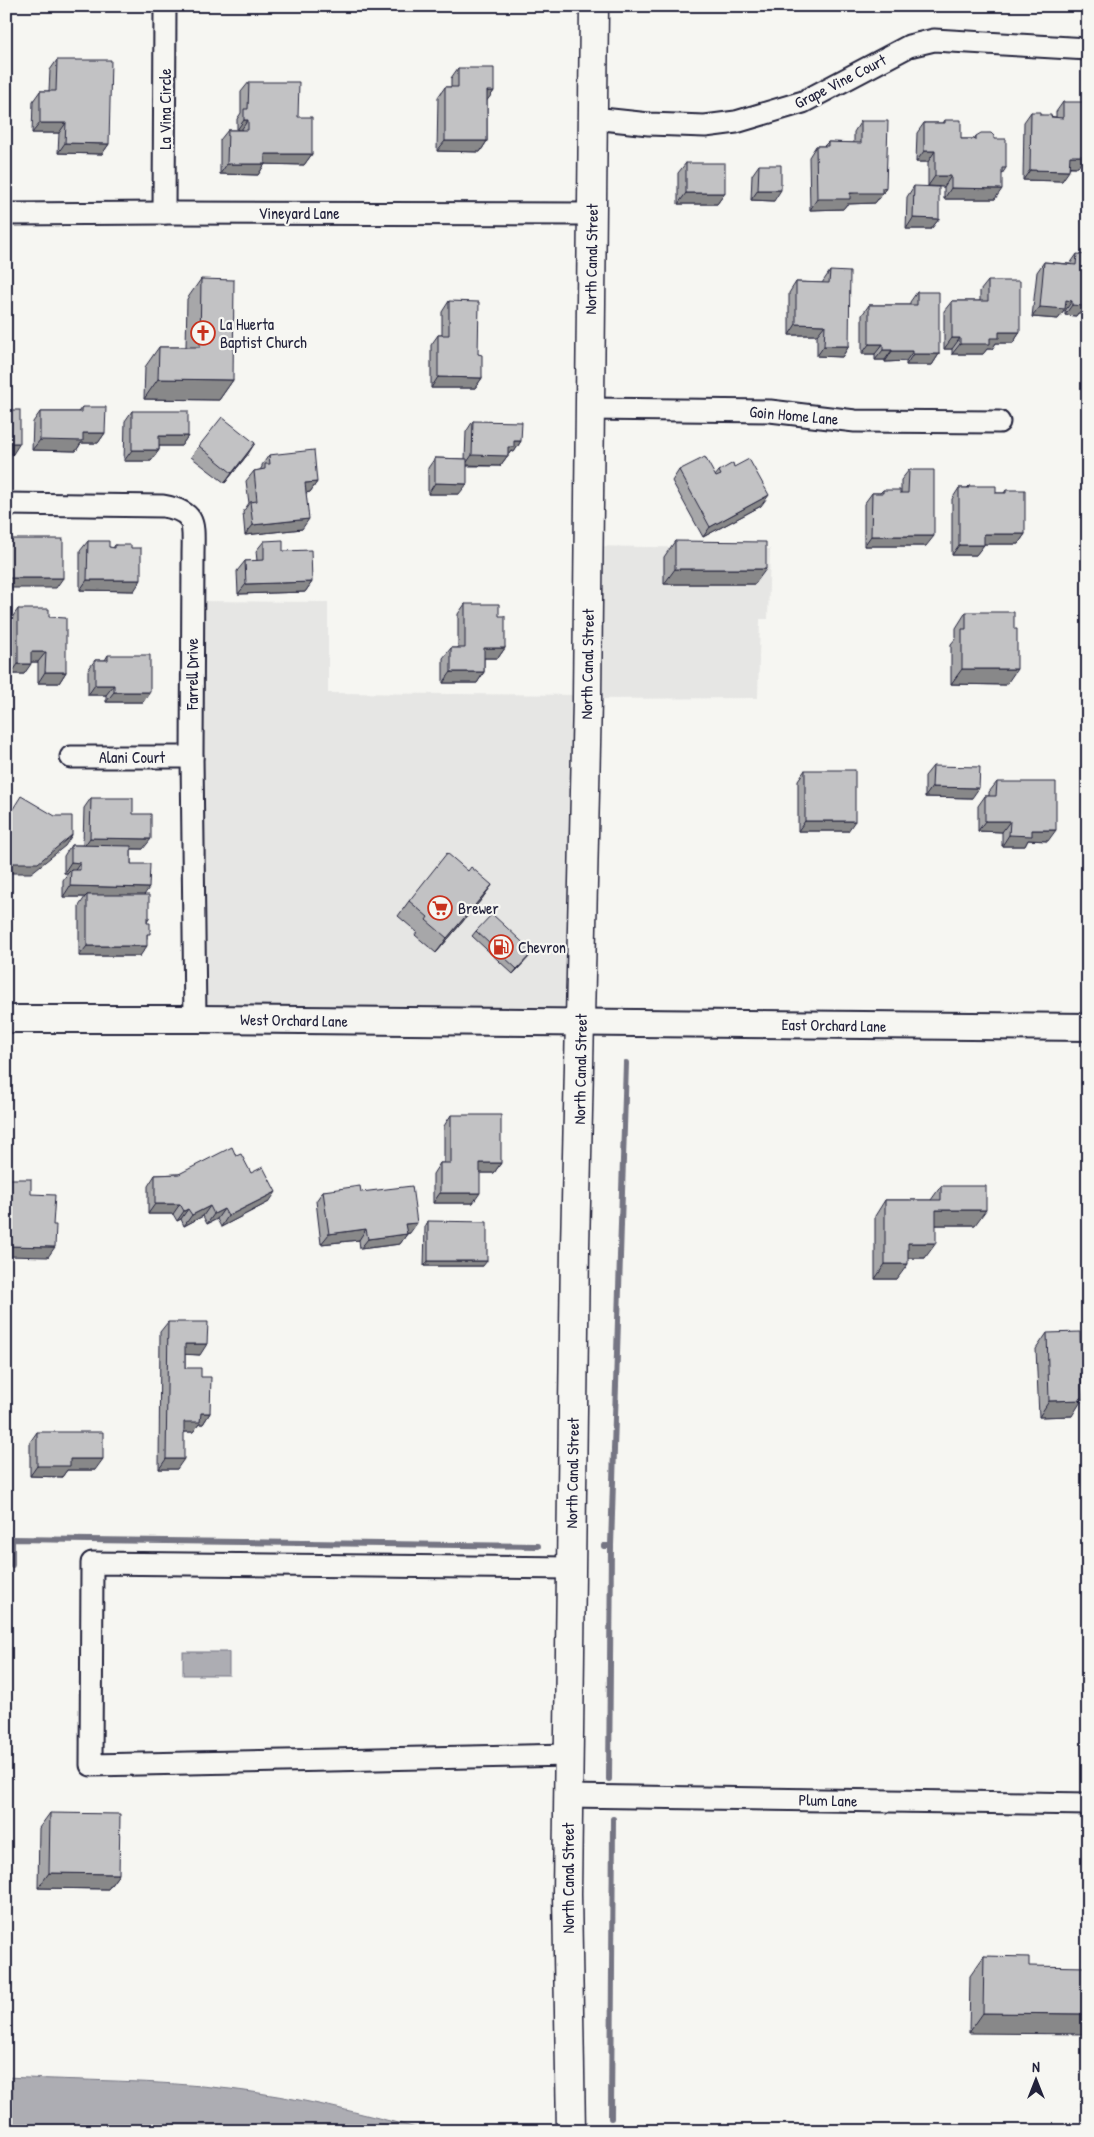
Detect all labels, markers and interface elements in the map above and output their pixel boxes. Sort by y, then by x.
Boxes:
street label: Grape Vine Court [790,48,890,114]
street label: La Vina Circle [154,68,176,150]
street label: Vineyard Lane [258,202,340,224]
street label: North Canal Street [579,203,603,315]
place label: La Huerta Baptist Church [220,313,307,353]
church icon: La Huerta Baptist Church [190,320,216,346]
street label: Goin Home Lane [749,400,840,430]
street label: North Canal Street [575,608,599,720]
street label: Farrell Drive [181,638,203,711]
street label: Alani Court [99,746,166,768]
supermarket icon: Brewer [427,895,453,921]
place label: Brewer [458,897,499,919]
fuel station icon: Chevron [488,934,514,960]
place label: Chevron [518,936,566,958]
street label: West Orchard Lane [240,1008,349,1032]
street label: North Canal Street [568,1013,592,1125]
street label: East Orchard Lane [781,1013,887,1037]
street label: North Canal Street [560,1417,584,1529]
street label: Plum Lane [798,1788,858,1812]
street label: North Canal Street [557,1822,579,1933]
north arrow [1012,2054,1062,2104]
text: N [1032,2057,1040,2076]

